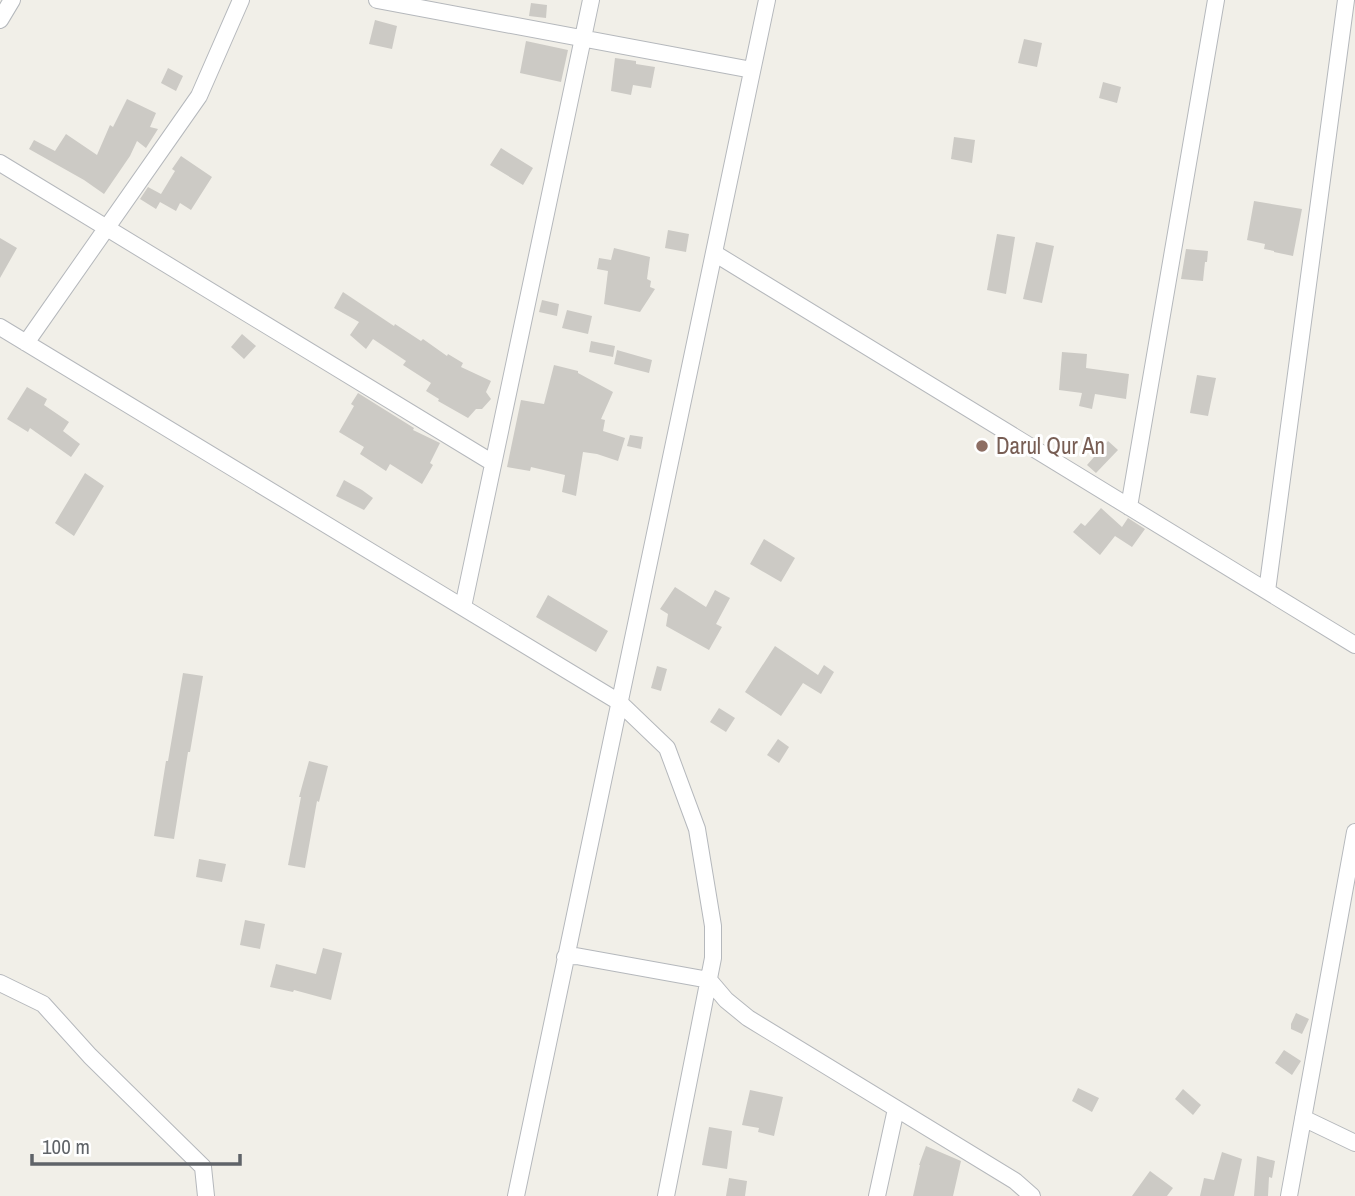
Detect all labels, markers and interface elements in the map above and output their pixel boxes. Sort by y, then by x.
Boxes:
place label: Darul Qur An [996,430,1105,461]
marker: Darul Qur An [974,438,990,454]
scale bar [32,1122,240,1166]
text: 100 m [42,1132,90,1161]

